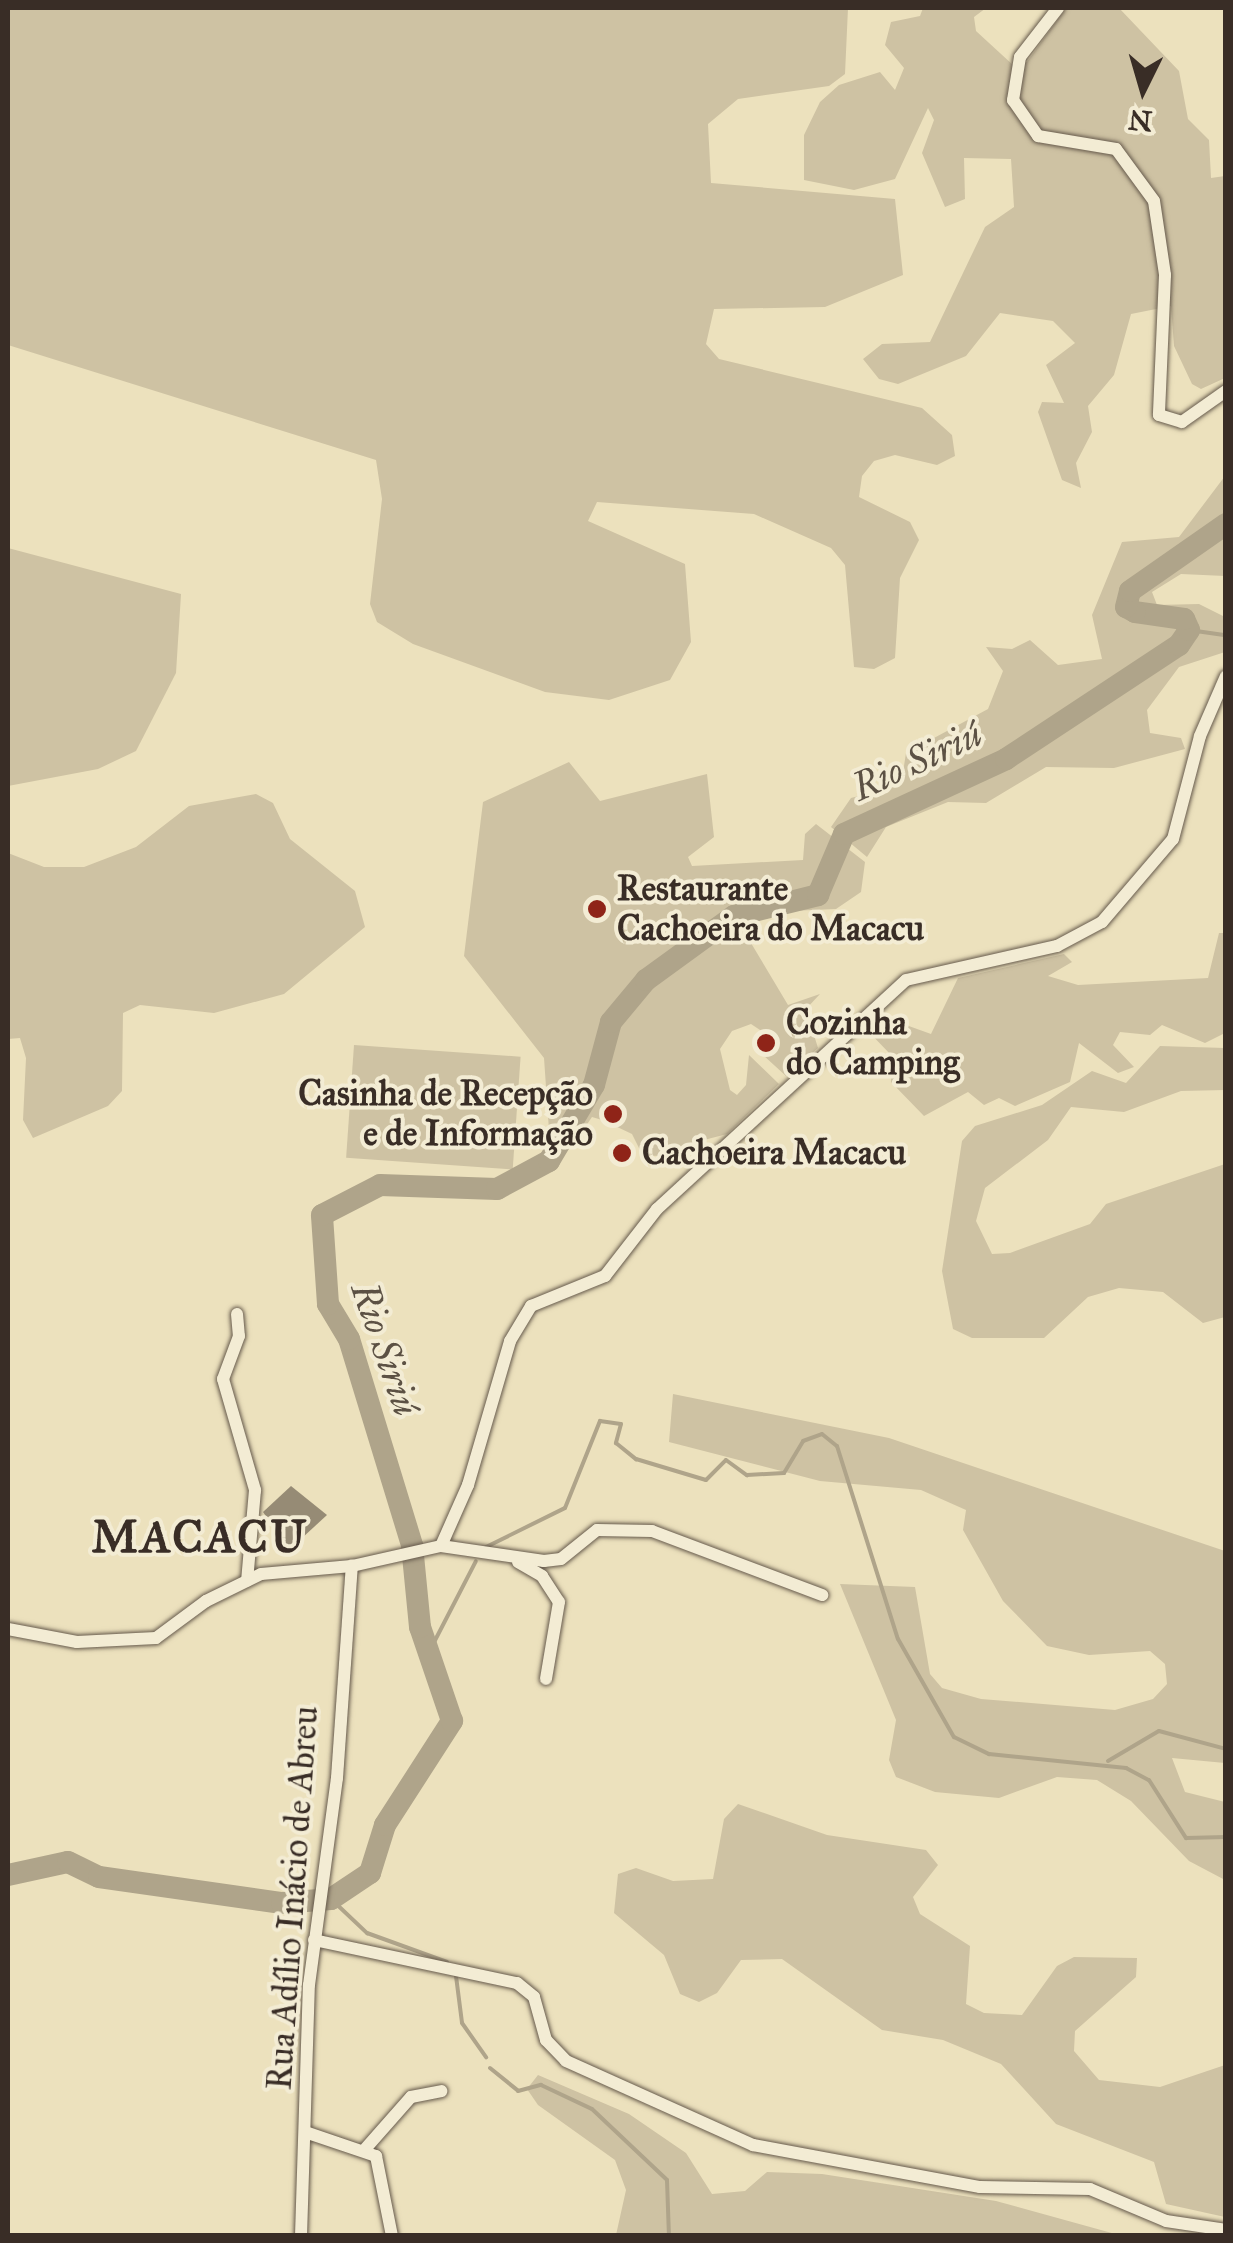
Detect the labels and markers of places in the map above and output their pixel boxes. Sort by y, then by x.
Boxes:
place label: Restaurante Cachoeira do Macacu [617,868,924,950]
marker: Restaurante Cachoeira do Macacu [586,898,608,920]
place label: Cozinha do Camping [786,1002,959,1084]
marker: Cozinha do Camping [755,1032,777,1054]
place label: Casinha de Recepção e de Informação [298,1073,593,1155]
marker: Casinha de Recepção e de Informação [602,1103,624,1125]
place label: Cachoeira Macacu [642,1132,906,1174]
marker: Cachoeira Macacu [611,1142,633,1164]

